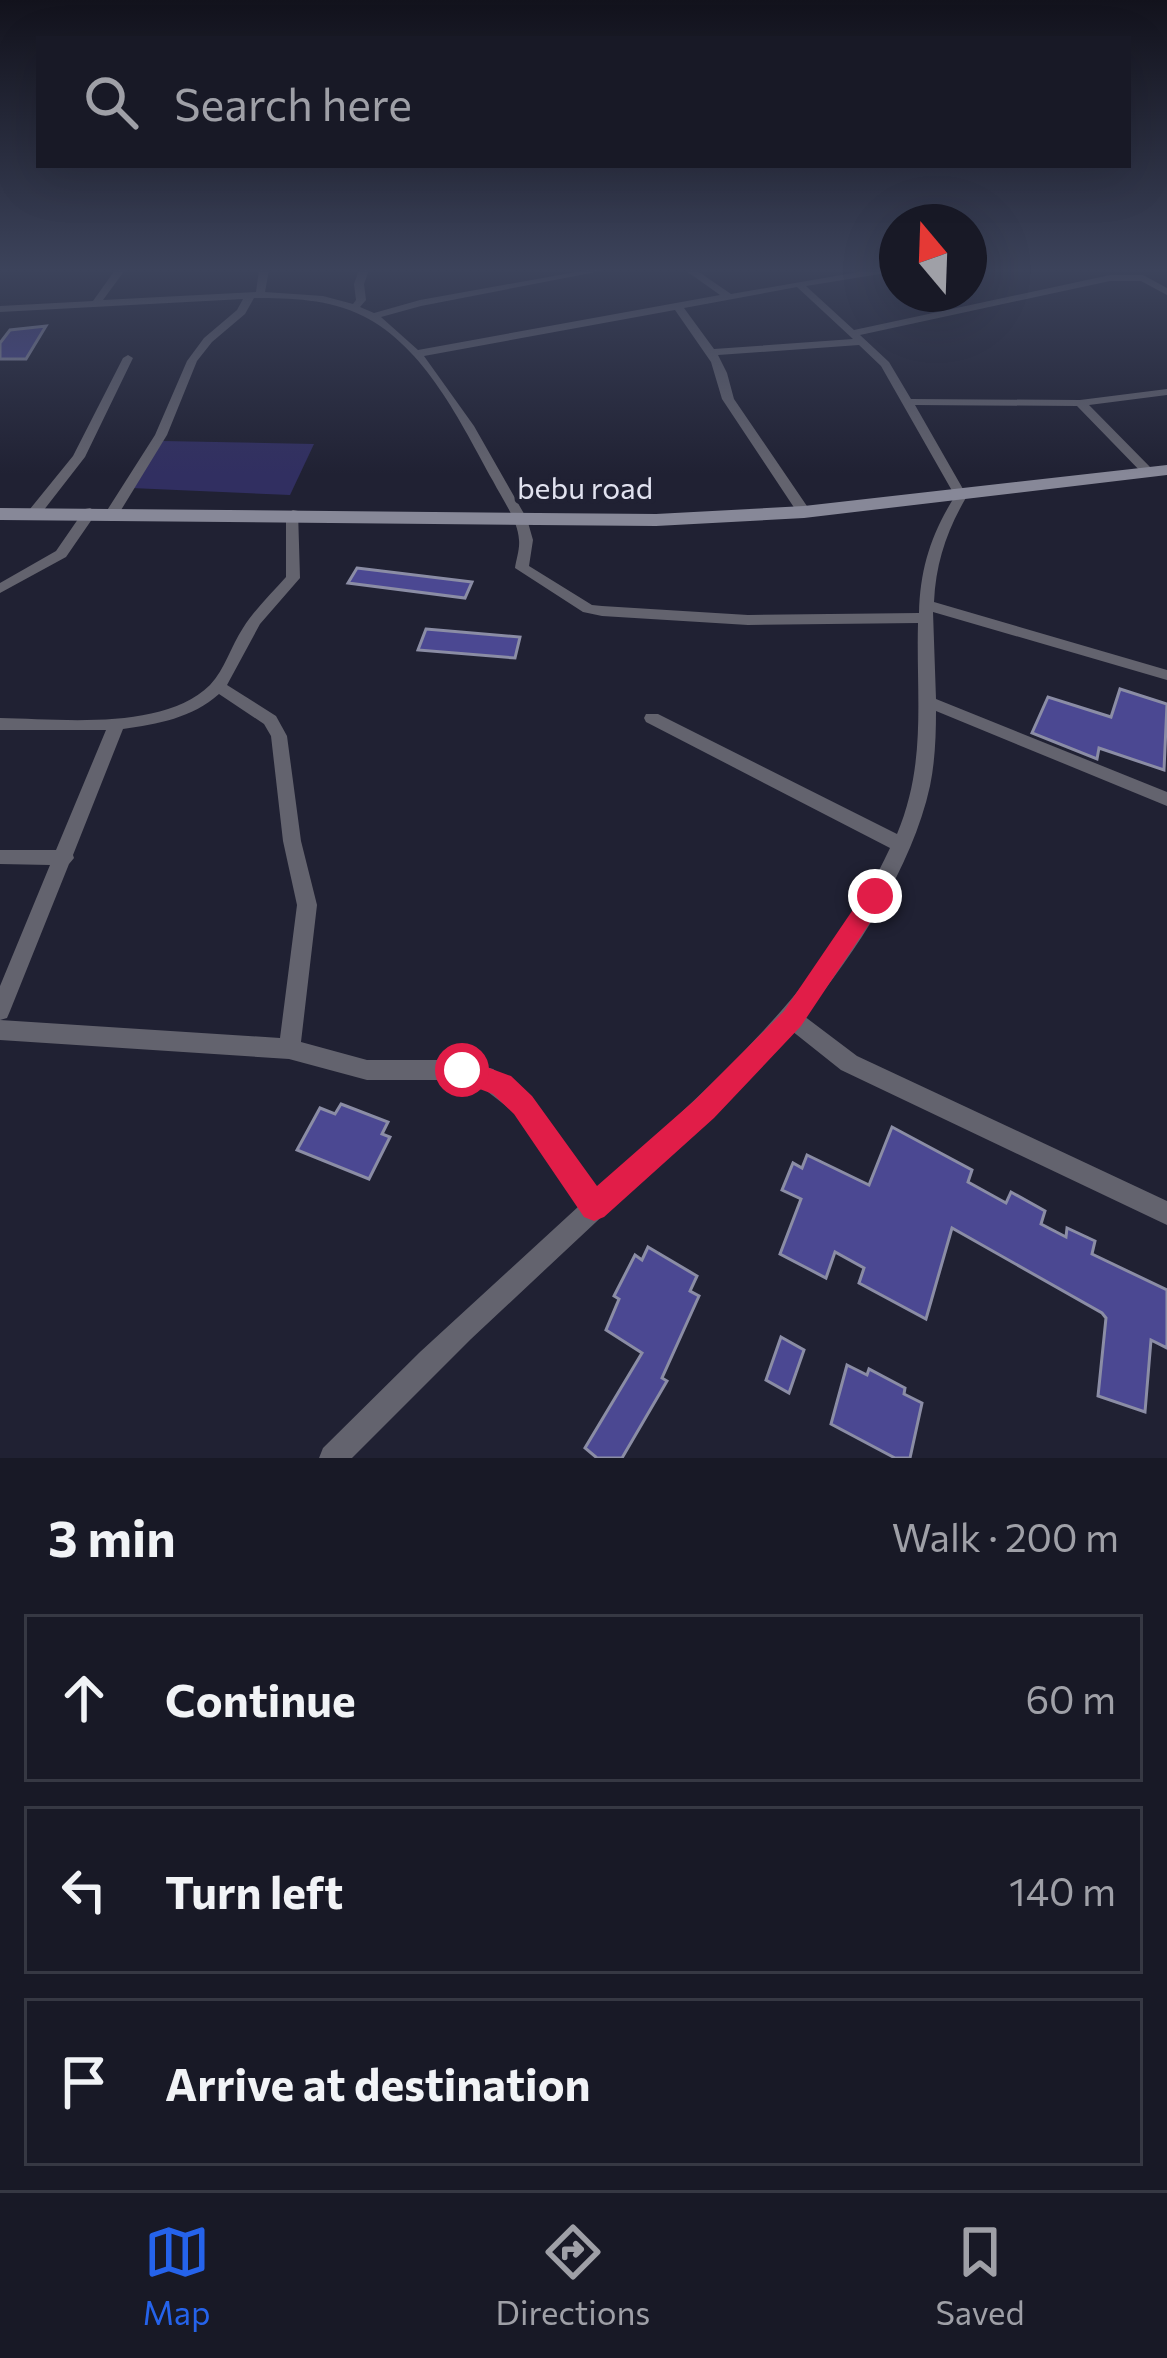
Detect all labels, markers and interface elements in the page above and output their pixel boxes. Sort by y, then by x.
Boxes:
search box [36,36,1131,168]
icon: search [78,69,144,135]
text: Search here [174,75,412,130]
north arrow [879,204,987,312]
street label: bebu road [517,468,653,505]
route end [848,869,902,923]
route start [435,1043,489,1097]
text: 3 min [48,1505,176,1568]
text: Walk · 200 m [892,1512,1119,1560]
icon: ahead [51,1665,117,1731]
text: Continue [165,1671,356,1726]
text: 60 m [1025,1674,1116,1722]
icon: left [51,1857,117,1923]
text: Turn left [165,1863,343,1918]
text: 140 m [1009,1866,1116,1914]
icon: arrive [51,2049,117,2115]
text: Arrive at destination [165,2055,591,2110]
tab: Map [143,2219,211,2332]
tab: Directions [496,2219,650,2332]
tab: Saved [935,2219,1024,2332]

